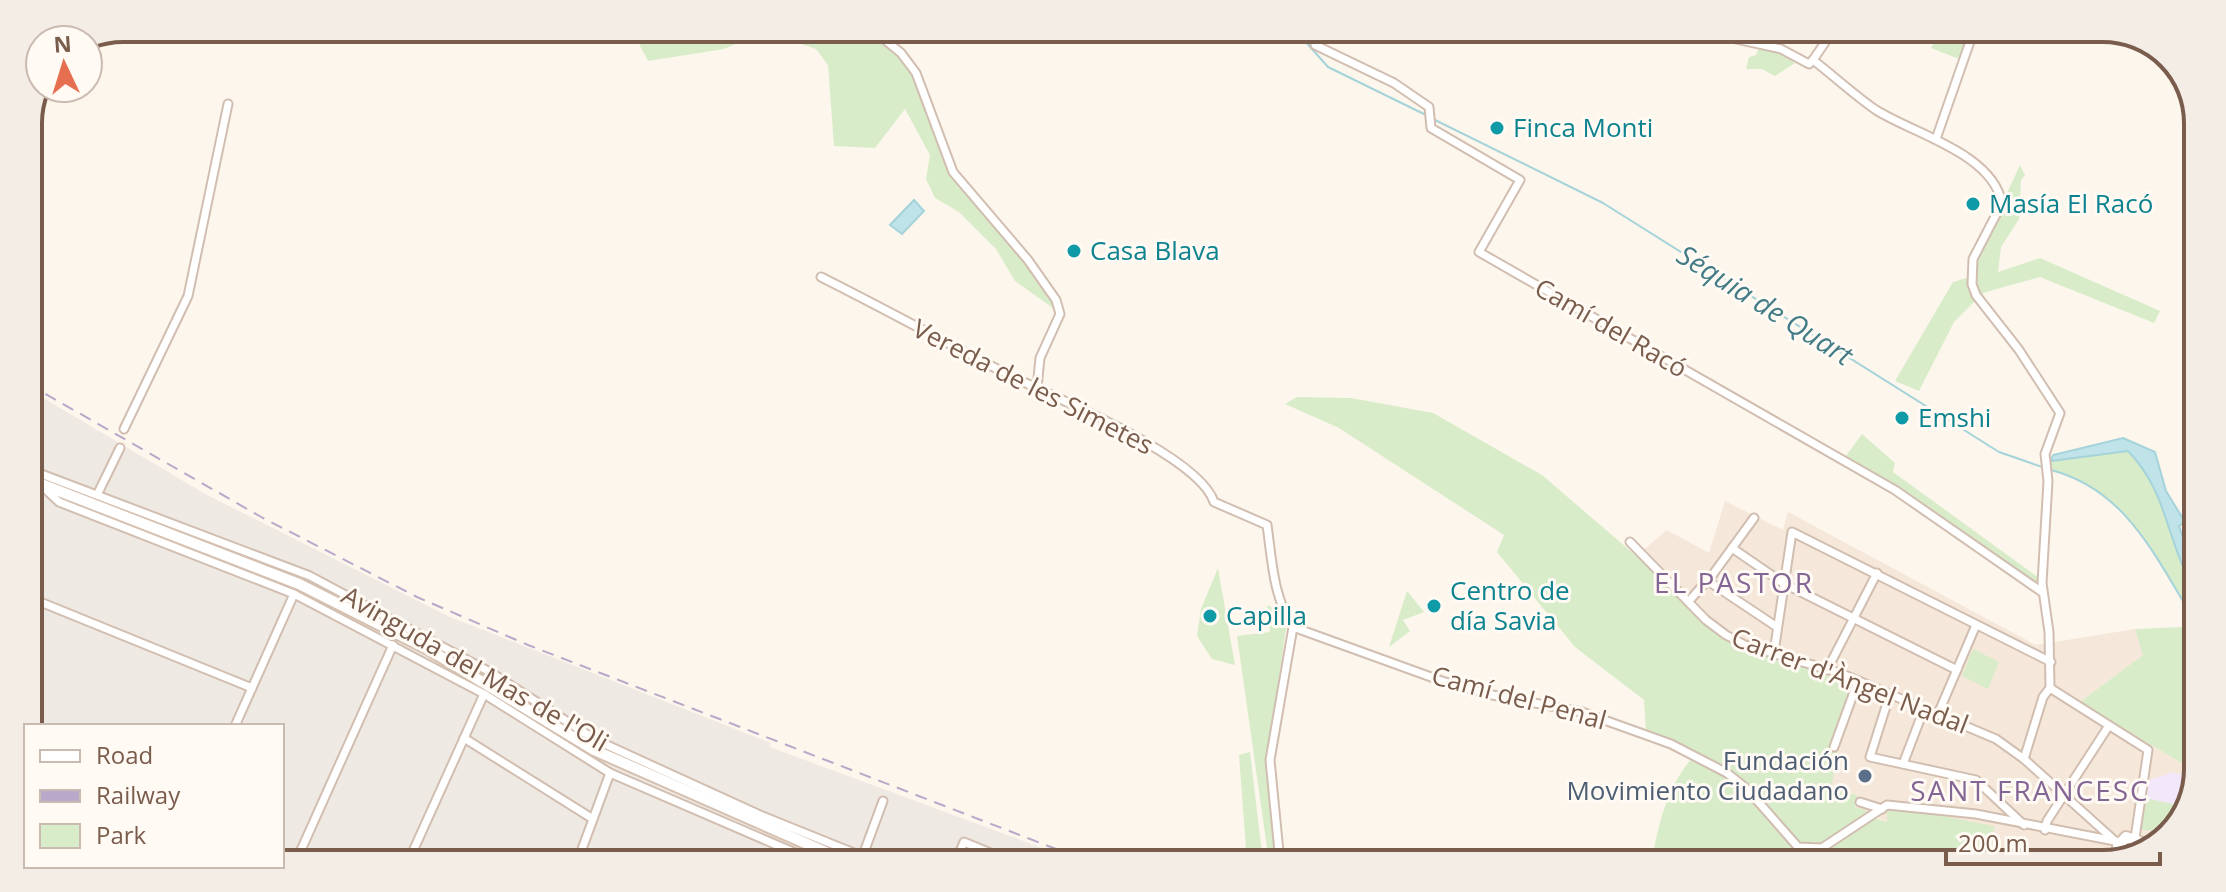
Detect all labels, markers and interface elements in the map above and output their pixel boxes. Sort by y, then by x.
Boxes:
north arrow [24,24,104,104]
text: N [53,27,73,59]
place label: Finca Monti [1513,109,1653,145]
marker: Finca Monti [1488,119,1506,137]
place label: Masía El Racó [1989,185,2153,221]
marker: Masía El Racó [1964,195,1982,213]
place label: Casa Blava [1090,232,1220,268]
water label: Séquia de Quart [1670,235,1862,374]
marker: Casa Blava [1065,242,1083,260]
street label: Camí del Racó [1529,269,1694,385]
street label: Vereda de les Simetes [907,310,1160,462]
place label: Emshi [1918,399,1991,435]
marker: Emshi [1893,409,1911,427]
district label: EL PASTOR [1654,563,1814,601]
place label: Centro de día Savia [1450,572,1570,638]
street label: Avinguda del Mas de l'Oli [335,577,616,759]
place label: Capilla [1226,597,1307,633]
marker: Centro de día Savia [1425,597,1443,615]
marker: Capilla [1201,607,1219,625]
street label: Carrer d'Àngel Nadal [1727,618,1974,742]
street label: Camí del Penal [1428,656,1610,738]
legend [24,724,284,868]
text: Road [96,738,153,771]
place label: Fundación Movimiento Ciudadano [1566,742,1849,808]
marker: Fundación Movimiento Ciudadano [1856,767,1874,785]
district label: SANT FRANCESC [1910,771,2150,809]
text: Railway [96,778,181,811]
scale bar [1946,816,2160,866]
text: Park [96,818,147,851]
text: 200 m [1958,826,2028,859]

